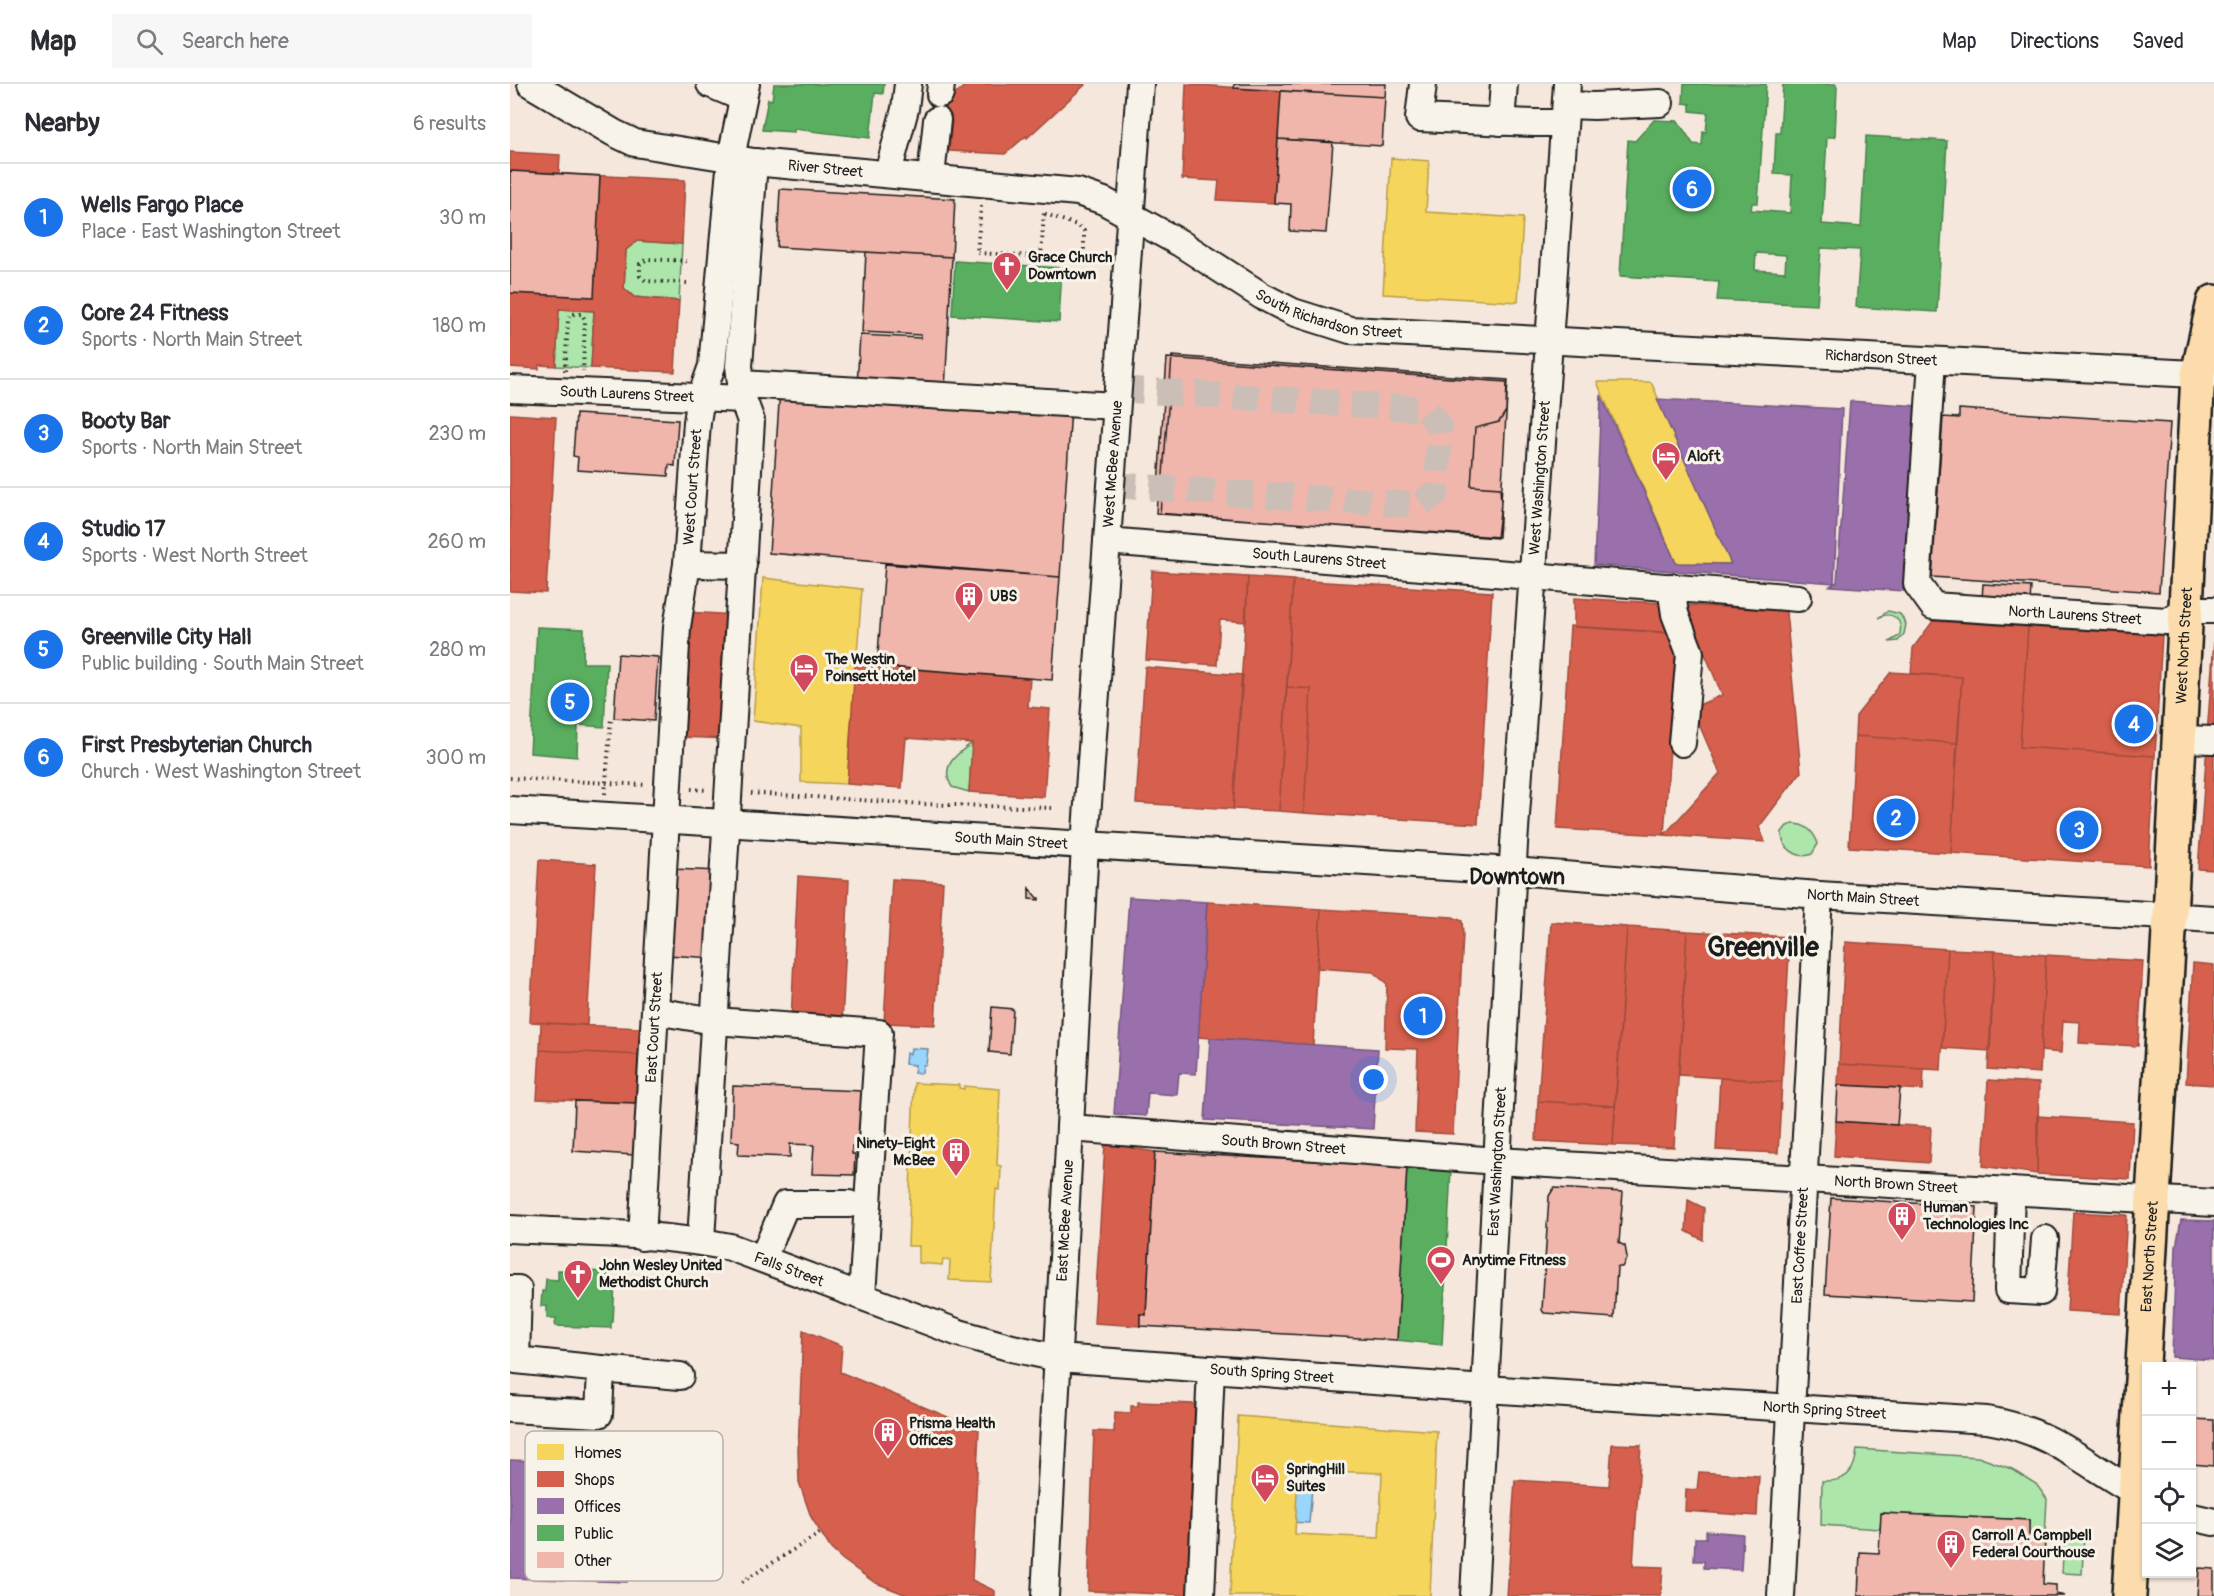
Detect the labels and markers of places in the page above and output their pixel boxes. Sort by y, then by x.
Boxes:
pin: 6 [1672,166,1712,212]
place label: Grace Church Downtown [1028,248,1112,284]
church icon: Grace Church Downtown [991,250,1023,292]
hotel icon: Aloft [1650,440,1682,482]
place label: Aloft [1687,447,1721,466]
building icon: UBS [953,580,985,622]
place label: UBS [990,587,1017,606]
place label: The Westin Poinsett Hotel [824,650,916,686]
hotel icon: The Westin Poinsett Hotel [788,652,820,694]
pin: 5 [550,680,590,724]
pin: 4 [2114,702,2154,746]
pin: 2 [1876,796,1916,840]
pin: 3 [2060,808,2098,852]
pin: 1 [1404,994,1442,1038]
place label: Ninety-Eight McBee [856,1134,936,1170]
building icon: Ninety-Eight McBee [940,1136,972,1178]
place label: Human Technologies Inc [1922,1198,2029,1234]
building icon: Human Technologies Inc [1886,1200,1918,1242]
sports icon: Anytime Fitness [1425,1244,1457,1286]
place label: Anytime Fitness [1462,1251,1566,1270]
place label: John Wesley United Methodist Church [599,1256,722,1292]
church icon: John Wesley United Methodist Church [562,1258,594,1300]
place label: Prisma Health Offices [909,1414,995,1450]
building icon: Prisma Health Offices [872,1416,904,1458]
place label: SpringHill Suites [1286,1460,1345,1496]
hotel icon: SpringHill Suites [1249,1462,1281,1504]
place label: Carroll A. Campbell Federal Courthouse [1972,1526,2096,1562]
building icon: Carroll A. Campbell Federal Courthouse [1935,1528,1967,1570]

